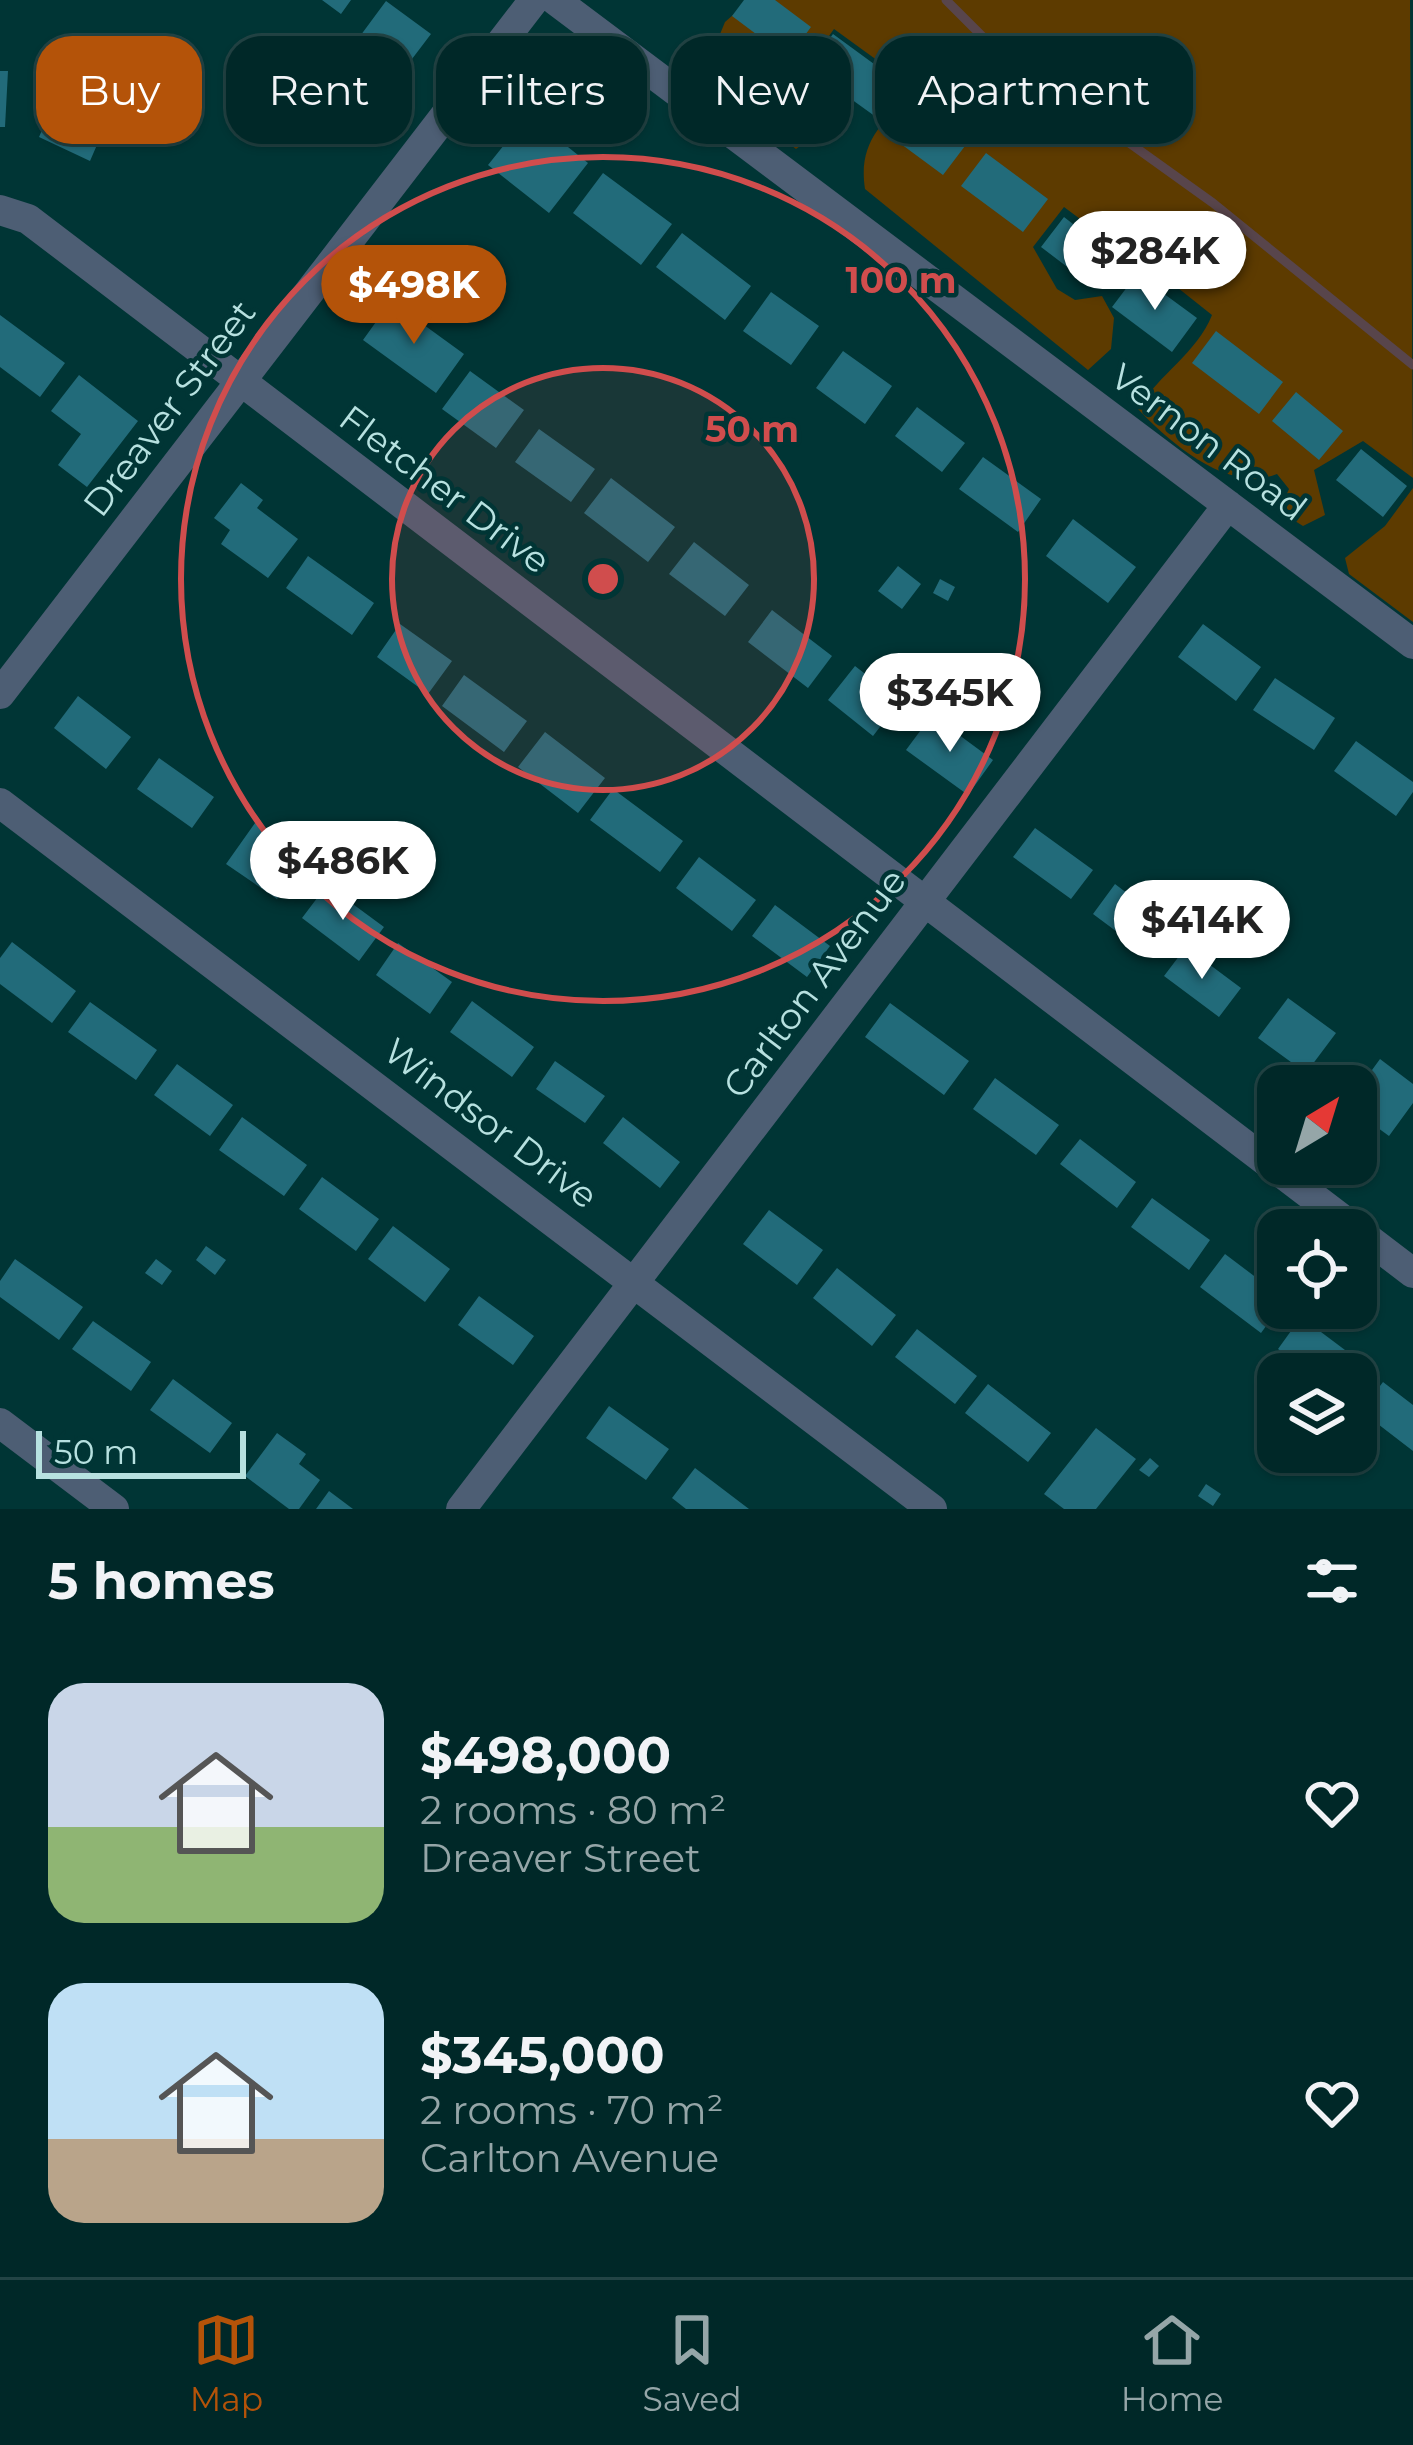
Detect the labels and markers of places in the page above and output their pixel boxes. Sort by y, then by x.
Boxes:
pin: $284K [1071,211,1239,313]
pin: $498K [330,245,498,347]
centre of rings [582,558,624,600]
pin: $345K [866,653,1034,755]
pin: $486K [259,821,427,923]
pin: $414K [1118,880,1286,982]

